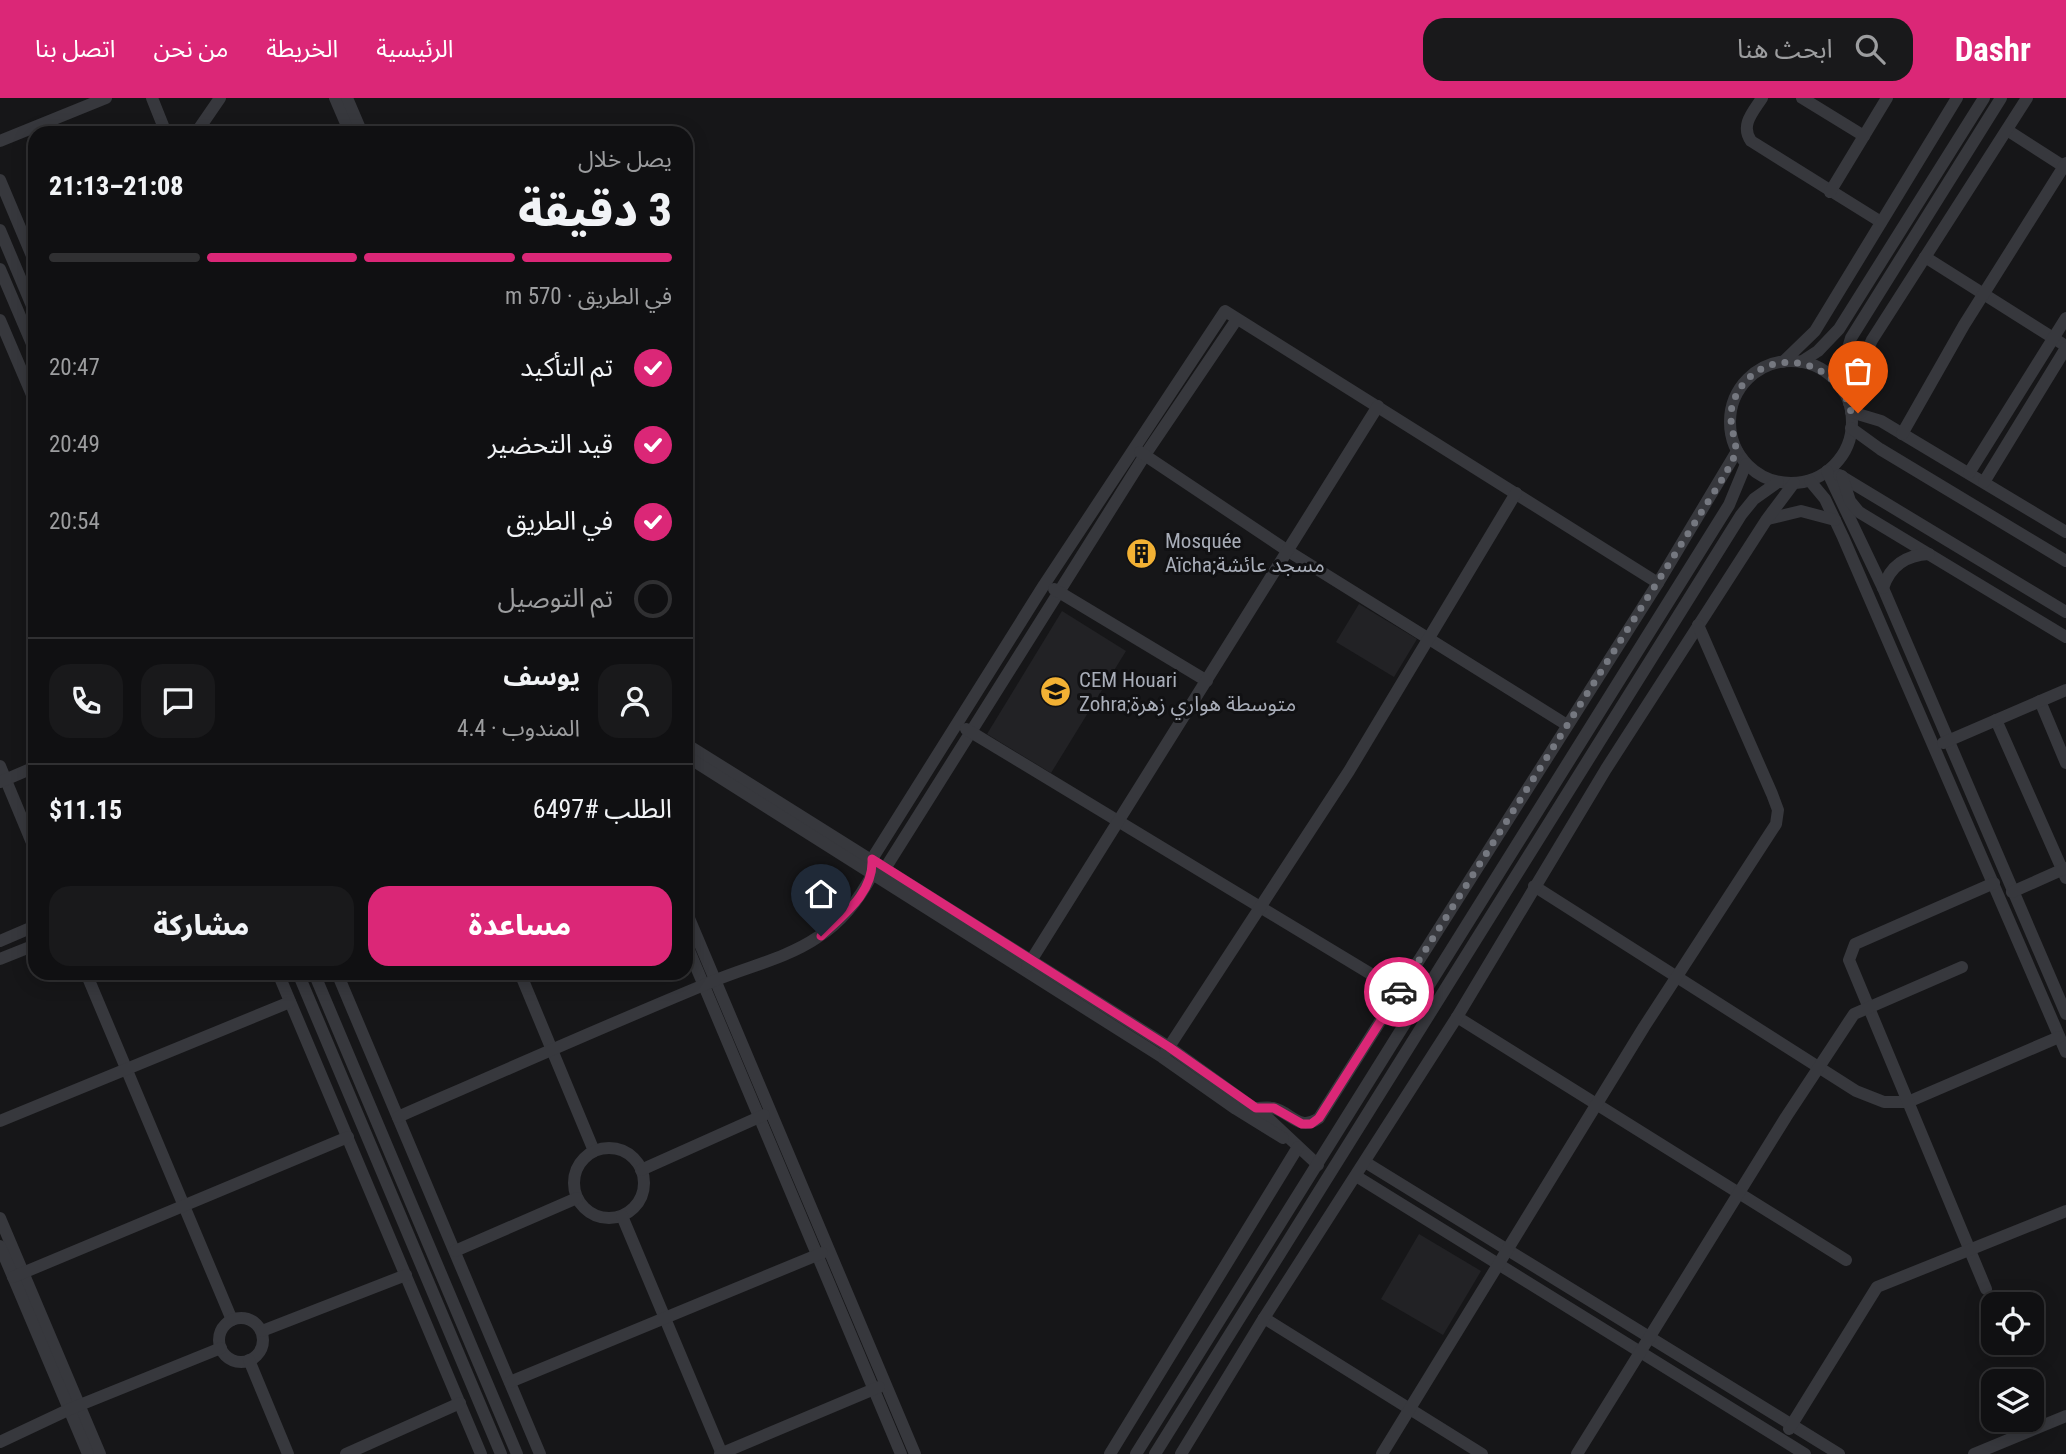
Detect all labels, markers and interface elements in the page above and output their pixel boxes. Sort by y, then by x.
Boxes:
search box [1423,18,1913,81]
icon: search [1851,30,1889,68]
text: Dashr [1955,30,2031,69]
text: ابحث هنا [1737,34,1833,64]
text: اتصل بنا [35,35,115,63]
text: من نحن [153,35,228,63]
text: الخريطة [266,35,338,63]
text: الرئيسية [376,35,453,63]
text: يصل خلال [578,146,672,173]
text: 21:08–21:13 [49,171,183,201]
text: 3 دقيقة [518,183,672,237]
text: في الطريق · 570 m [505,283,672,310]
pin [1828,341,1888,413]
icon: check [634,349,672,387]
text: تم التأكيد [520,352,613,382]
icon: bag [1839,352,1877,390]
text: 20:47 [49,354,100,381]
icon: check [634,426,672,464]
text: قيد التحضير [488,429,613,459]
text: 20:49 [49,431,100,458]
icon: check [634,503,672,541]
text: في الطريق [507,506,613,536]
text: 20:54 [49,508,100,535]
place label: Mosquée Aïcha;مسجد عائشة [1165,529,1325,577]
building icon: Mosquée Aïcha;مسجد عائشة [1125,536,1159,570]
text: تم التوصيل [498,583,613,613]
text: يوسف [503,661,580,691]
button: phone [49,664,123,738]
button: chat [141,664,215,738]
button: person [598,664,672,738]
place label: CEM Houari Zohra;متوسطة هواري زهرة [1079,668,1296,720]
school or university icon: CEM Houari Zohra;متوسطة هواري زهرة [1039,675,1073,709]
text: المندوب · 4.4 [457,715,580,742]
text: الطلب #6497 [533,794,672,824]
text: $11.15 [49,795,122,825]
pin [791,864,851,936]
icon: home [802,875,840,913]
button: مشاركة [49,886,354,966]
button: مساعدة [368,886,672,966]
courier [1364,957,1434,1027]
icon: car [1380,973,1418,1011]
map controls [1981,1292,2044,1432]
button: locate [1981,1292,2044,1355]
button: layers [1981,1369,2044,1432]

